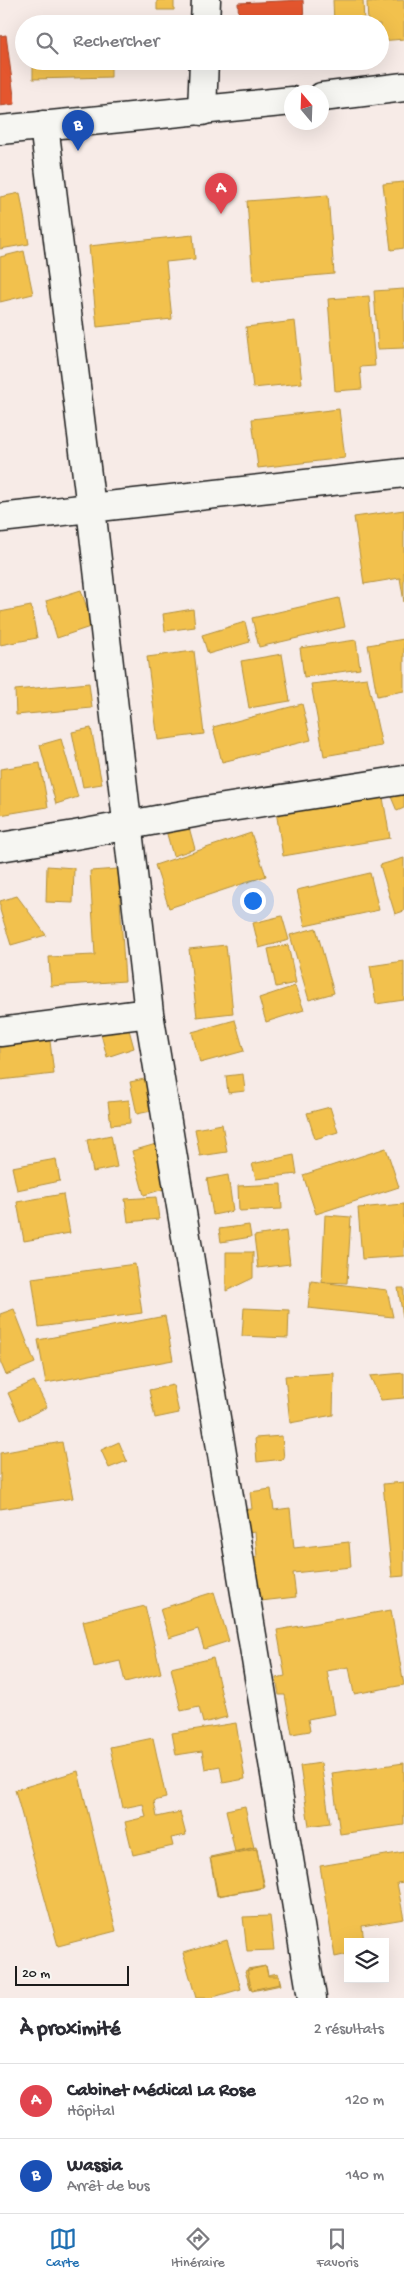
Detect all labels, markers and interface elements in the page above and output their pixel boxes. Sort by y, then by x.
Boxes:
search box [15,15,389,70]
icon: search [33,29,61,57]
text: Rechercher [73,31,159,54]
north arrow [284,85,329,130]
pin: B [62,110,94,151]
pin: A [205,173,237,214]
your location [240,888,266,914]
map controls [344,1938,389,1983]
button: layers [344,1938,389,1983]
scale bar [15,1963,129,1986]
text: 20 m [22,1966,50,1983]
text: À proximité [20,2018,121,2043]
text: 2 résultats [314,2021,384,2040]
text: Cabinet Médical La Rose [67,2080,256,2103]
text: A [31,2092,41,2111]
text: 120 m [345,2092,384,2111]
text: Hôpital [67,2103,115,2122]
text: Wassia [67,2155,122,2178]
text: B [32,2167,40,2186]
text: 140 m [346,2167,384,2186]
text: Arrêt de bus [67,2178,150,2197]
tab: Carte [46,2225,79,2272]
tab: Itinéraire [171,2225,225,2272]
tab: Favoris [317,2225,358,2272]

